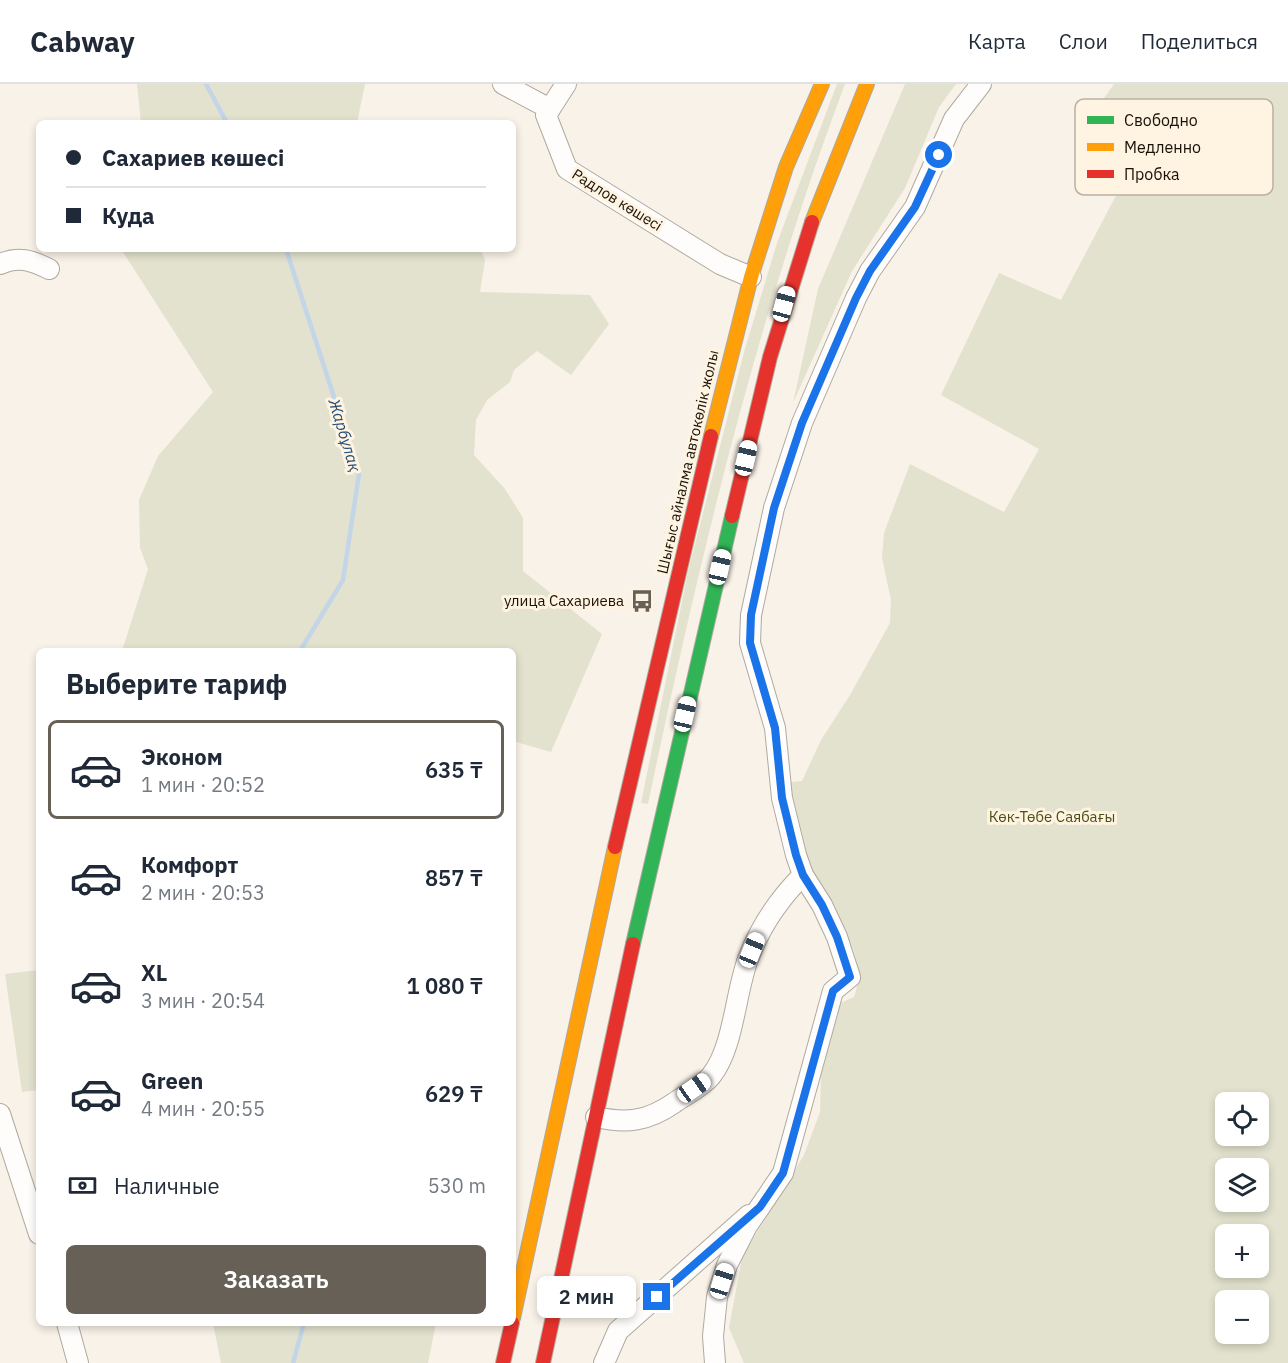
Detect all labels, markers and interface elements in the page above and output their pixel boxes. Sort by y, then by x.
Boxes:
text: Cabway [30,23,135,60]
text: Карта [968,27,1026,55]
text: Слои [1059,27,1108,55]
text: Поделиться [1141,27,1258,55]
legend [1075,99,1273,195]
text: Свободно [1124,110,1198,130]
text: Медленно [1124,137,1201,157]
route start [925,141,952,168]
text: Сахариев көшесі [102,143,284,172]
street label: Радлов көшесі [569,164,666,235]
text: Пробка [1124,164,1180,184]
text: Куда [102,201,155,230]
car [771,284,797,324]
street label: Шығыс айналма автокөлік жолы [652,348,723,576]
water label: Жарбұлақ [324,395,366,474]
car [733,438,759,478]
car [707,547,733,587]
bus stop icon: улица Сахариева [629,588,655,614]
place label: улица Сахариева [504,591,624,610]
text: Выберите тариф [66,666,287,701]
car [672,694,698,734]
text: Эконом [141,742,223,771]
icon: car [69,743,123,797]
text: 635 ₸ [425,755,483,784]
text: 1 мин · 20:52 [141,771,265,798]
park label: Көк-Төбе Саябағы [989,807,1115,826]
text: Комфорт [141,850,238,879]
icon: car [69,851,123,905]
text: 857 ₸ [425,863,483,892]
text: 2 мин · 20:53 [141,879,265,906]
car [737,930,767,970]
text: XL [141,958,167,987]
icon: car [69,959,123,1013]
text: 1 080 ₸ [407,971,483,1000]
text: 3 мин · 20:54 [141,987,265,1014]
text: Green [141,1066,203,1095]
icon: car [69,1067,123,1121]
car [674,1070,714,1106]
text: 629 ₸ [425,1079,483,1108]
map controls [1215,1092,1269,1344]
button: locate [1215,1092,1269,1146]
text: 4 мин · 20:55 [141,1095,265,1122]
button: layers [1215,1158,1269,1212]
icon: cash [66,1169,99,1202]
text: Наличные [114,1171,220,1200]
text: 530 m [428,1172,486,1199]
button: + [1215,1224,1269,1278]
button: Заказать [66,1245,486,1314]
car [708,1261,736,1301]
callout: 2 мин [537,1276,636,1318]
text: 2 мин [559,1283,614,1310]
route end [643,1283,670,1310]
button: − [1215,1290,1269,1344]

